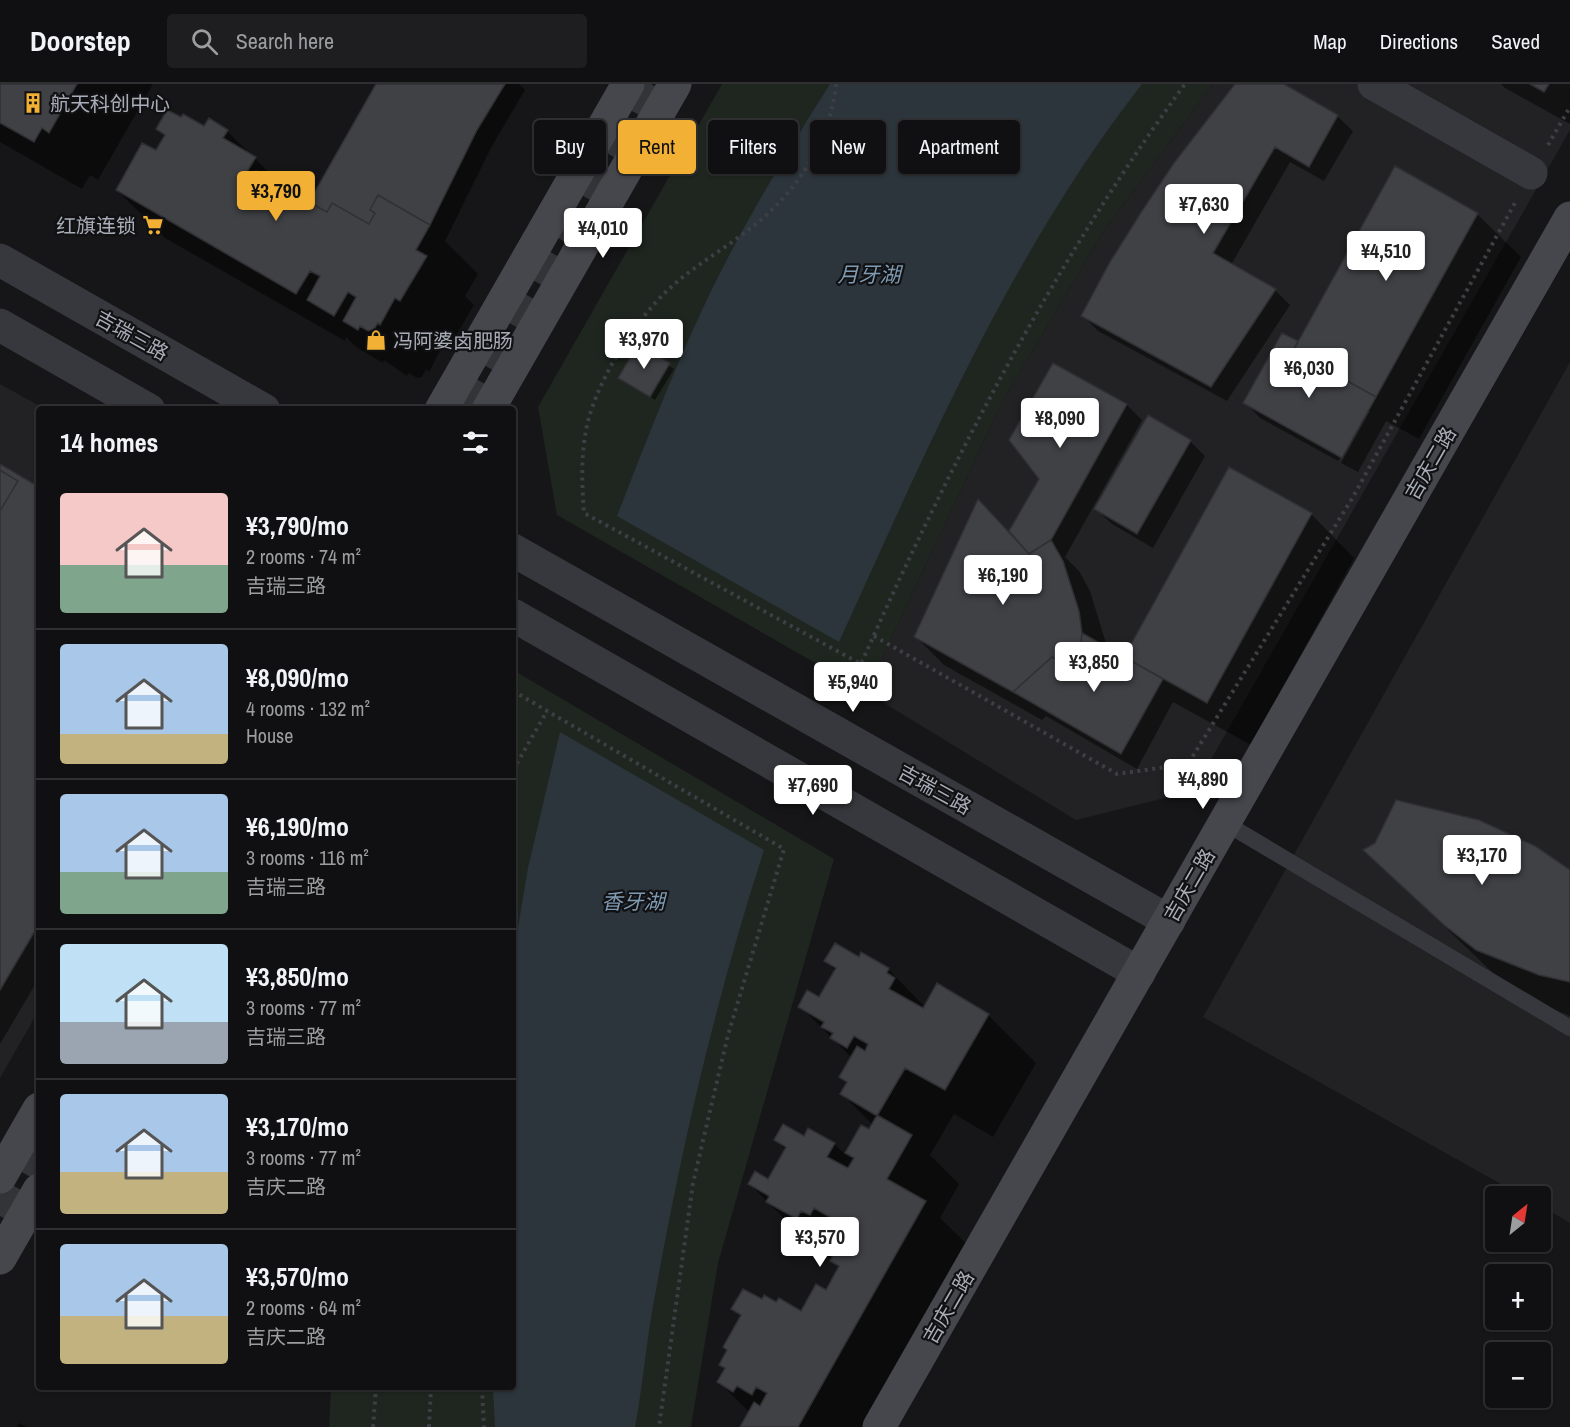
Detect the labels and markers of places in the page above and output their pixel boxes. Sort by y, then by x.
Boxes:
place label: 航天科创中心 [50,90,170,117]
building icon: 航天科创中心 [21,91,45,115]
pin: ¥3,790 [227,171,325,222]
pin: ¥7,630 [1155,184,1253,235]
pin: ¥4,010 [554,208,652,259]
place label: 红旗连锁 [56,212,136,239]
supermarket icon: 红旗连锁 [141,213,165,237]
pin: ¥4,510 [1337,231,1435,282]
pin: ¥3,970 [595,319,693,370]
place label: 冯阿婆卤肥肠 [393,327,513,354]
shop icon: 冯阿婆卤肥肠 [364,328,388,352]
pin: ¥6,030 [1260,348,1358,399]
pin: ¥8,090 [1011,398,1109,449]
pin: ¥6,190 [954,555,1052,606]
pin: ¥3,850 [1045,642,1143,693]
pin: ¥5,940 [804,662,902,713]
pin: ¥4,890 [1154,759,1252,810]
pin: ¥7,690 [764,765,862,816]
pin: ¥3,170 [1433,835,1531,886]
pin: ¥3,570 [771,1217,869,1268]

